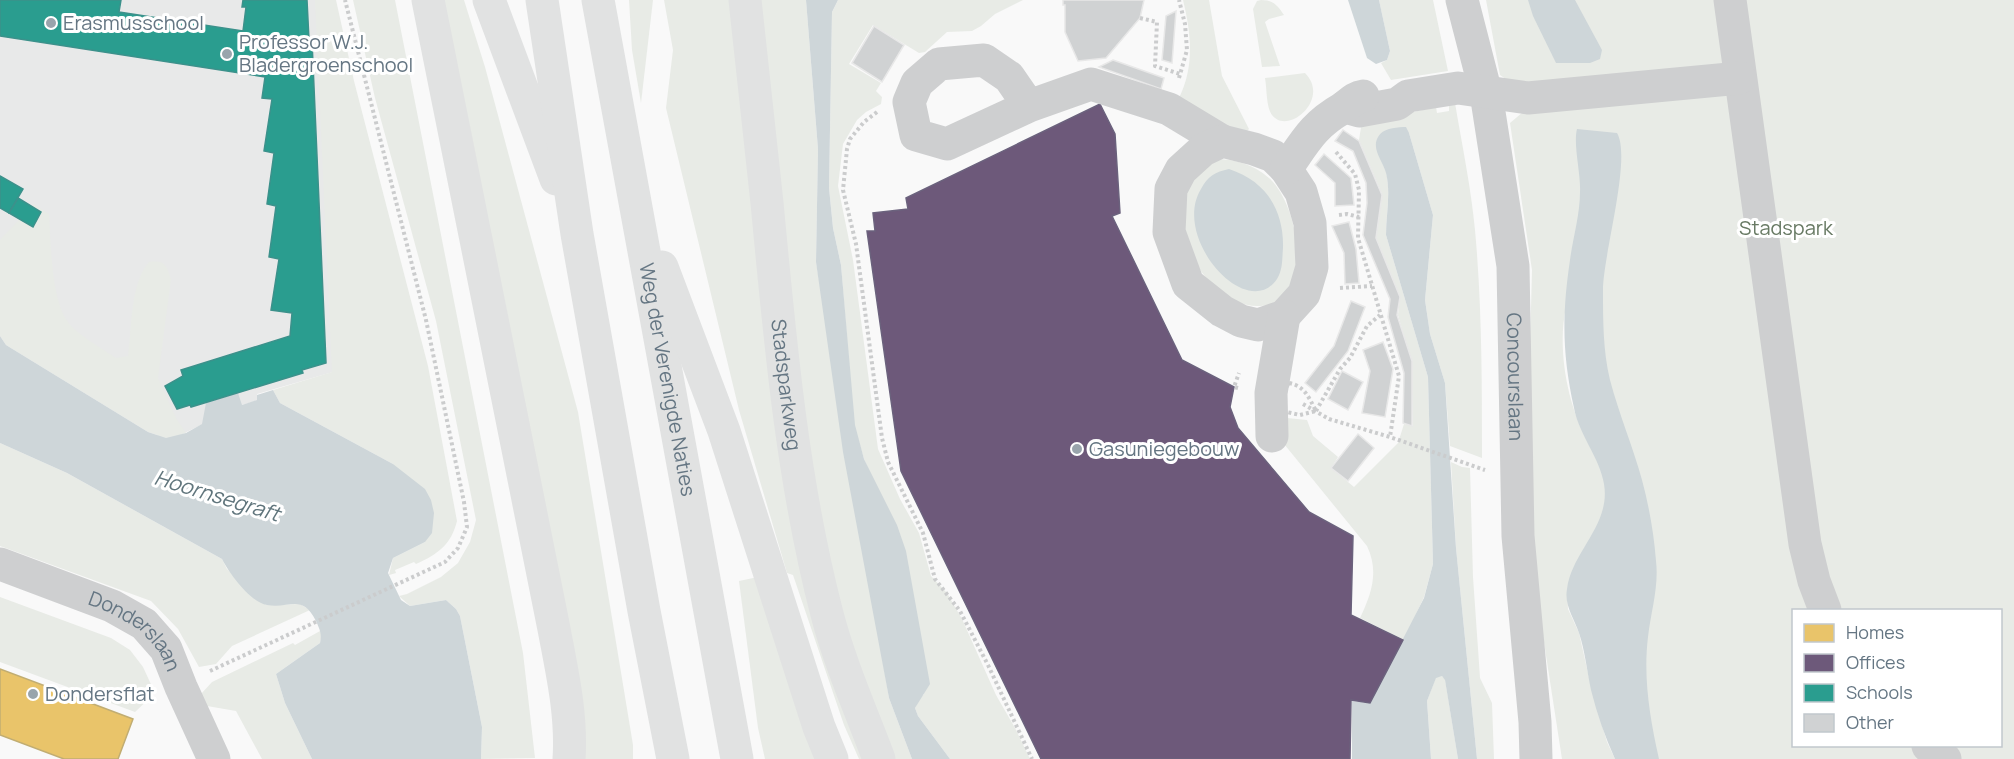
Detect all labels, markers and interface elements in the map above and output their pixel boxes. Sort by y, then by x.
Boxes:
place label: Erasmusschool [63,9,204,36]
marker: Erasmusschool [44,16,58,30]
place label: Professor W.J. Bladergroenschool [239,28,413,78]
marker: Professor W.J. Bladergroenschool [220,47,234,61]
park label: Stadspark [1739,214,1834,241]
street label: Weg der Verenigde Naties [633,261,703,498]
street label: Concourslaan [1501,312,1530,441]
street label: Stadsparkweg [765,318,808,452]
place label: Gasuniegebouw [1089,435,1239,462]
marker: Gasuniegebouw [1070,442,1084,456]
water label: Hoornsegraft [151,463,286,528]
street label: Donderslaan [85,584,187,675]
legend [1792,609,2002,747]
text: Homes [1846,620,1904,644]
text: Offices [1846,650,1905,674]
place label: Dondersflat [45,680,155,707]
text: Schools [1846,680,1913,704]
marker: Dondersflat [26,687,40,701]
text: Other [1846,710,1894,734]

